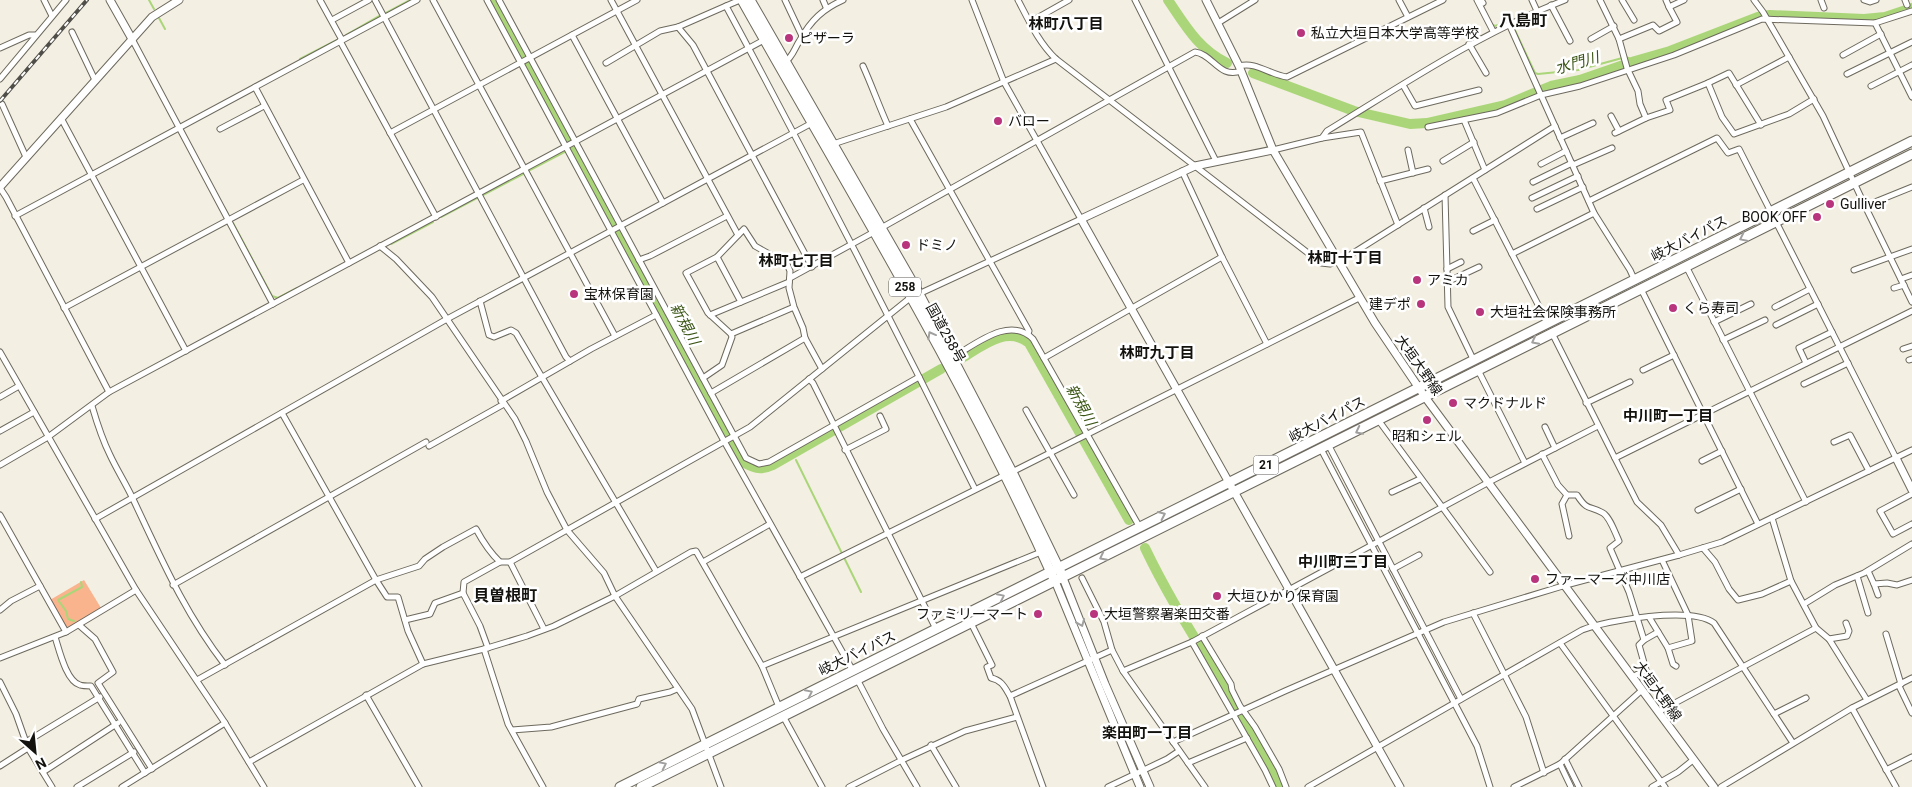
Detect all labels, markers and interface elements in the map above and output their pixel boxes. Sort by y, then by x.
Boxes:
district label: 八島町 [1499,11,1547,30]
district label: 林町八丁目 [1028,15,1104,33]
place label: 私立大垣日本大学高等学校 [1311,25,1479,41]
marker: 私立大垣日本大学高等学校 [1295,27,1307,39]
place label: ピザーラ [799,30,855,46]
marker: ピザーラ [783,32,795,44]
water label: 水門川 [1553,48,1603,78]
place label: バロー [1008,113,1050,129]
marker: バロー [992,115,1004,127]
place label: Gulliver [1840,196,1887,212]
marker: Gulliver [1824,198,1836,210]
place label: BOOK OFF [1742,209,1807,225]
marker: BOOK OFF [1811,211,1823,223]
street label: 岐大バイパス [1648,212,1730,264]
one-way arrow [1739,232,1748,242]
place label: ドミノ [916,237,958,253]
marker: ドミノ [900,239,912,251]
district label: 林町十丁目 [1307,249,1383,267]
district label: 林町七丁目 [758,252,834,270]
place label: アミカ [1427,272,1469,288]
marker: アミカ [1411,274,1423,286]
road number: 258 [889,278,921,296]
place label: 宝林保育園 [584,286,654,302]
marker: 宝林保育園 [568,288,580,300]
place label: 建デポ [1369,296,1411,312]
marker: 建デポ [1415,298,1427,310]
water label: 新規川 [666,300,704,350]
street label: 国道258号 [923,300,969,366]
place label: くら寿司 [1683,300,1739,316]
marker: くら寿司 [1667,302,1679,314]
place label: 大垣社会保険事務所 [1490,304,1616,320]
marker: 大垣社会保険事務所 [1474,306,1486,318]
one-way arrow [927,331,937,340]
street label: 大垣大野線 [1392,332,1446,398]
one-way arrow [1531,335,1540,345]
district label: 林町九丁目 [1119,344,1195,362]
water label: 新規川 [1062,381,1101,431]
street label: 岐大バイパス [1286,393,1368,445]
place label: マクドナルド [1463,395,1547,411]
marker: マクドナルド [1447,397,1459,409]
district label: 中川町一丁目 [1623,407,1713,425]
marker: 昭和シェル [1421,414,1433,426]
one-way arrow [1355,425,1364,435]
place label: 昭和シェル [1392,428,1462,444]
road number: 21 [1254,456,1278,474]
one-way arrow [1157,511,1166,522]
one-way arrow [1099,551,1108,561]
district label: 中川町三丁目 [1298,553,1388,571]
place label: ファーマーズ中川店 [1545,571,1670,587]
marker: ファーマーズ中川店 [1529,573,1541,585]
district label: 貝曽根町 [473,586,537,605]
place label: 大垣ひかり保育園 [1227,588,1339,604]
marker: 大垣ひかり保育園 [1211,590,1223,602]
one-way arrow [996,593,1005,603]
place label: ファミリーマート [916,606,1028,622]
place label: 大垣警察署楽田交番 [1104,606,1230,622]
marker: ファミリーマート [1032,608,1044,620]
marker: 大垣警察署楽田交番 [1088,608,1100,620]
one-way arrow [1075,618,1085,627]
street label: 岐大バイパス [816,627,898,679]
street label: 大垣大野線 [1631,658,1685,724]
one-way arrow [803,689,812,699]
district label: 楽田町一丁目 [1102,724,1192,742]
north arrow [10,727,60,777]
text: N [33,754,49,773]
one-way arrow [658,761,667,771]

